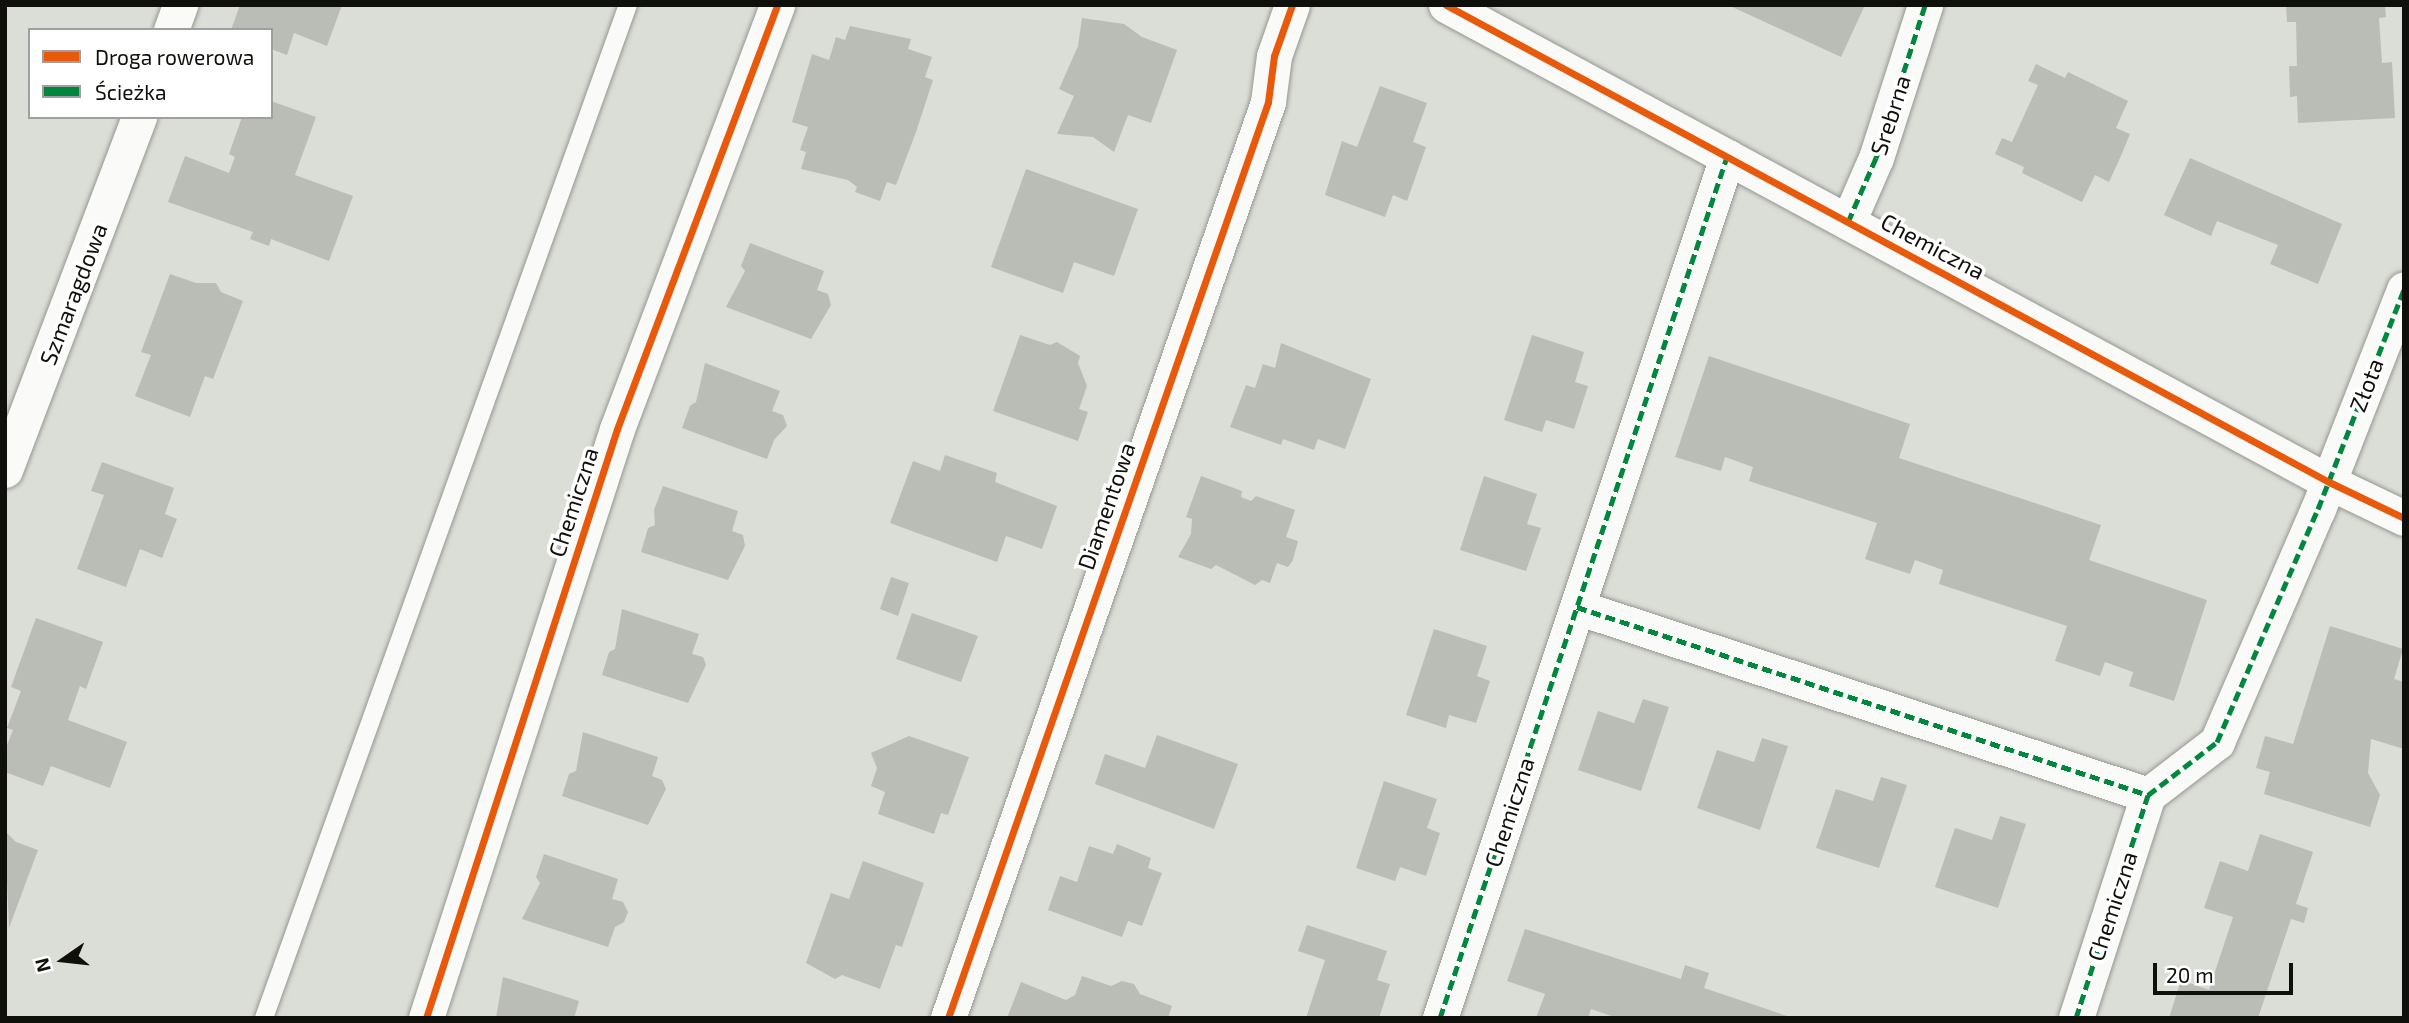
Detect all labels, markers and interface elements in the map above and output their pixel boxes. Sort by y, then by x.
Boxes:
legend [28,28,273,119]
text: Droga rowerowa [95,44,254,69]
street label: Srebrna [1864,72,1916,158]
text: Ścieżka [95,79,166,104]
street label: Chemiczna [1876,207,1990,285]
street label: Szmaragdowa [33,219,113,369]
street label: Złota [2343,354,2389,416]
street label: Diamentowa [1071,439,1141,573]
street label: Chemiczna [542,444,604,560]
street label: Chemiczna [1478,754,1540,870]
street label: Chemiczna [2081,848,2143,964]
north arrow [28,925,98,995]
scale bar [2157,950,2297,994]
text: N [29,956,55,975]
text: 20 m [2166,962,2214,987]

